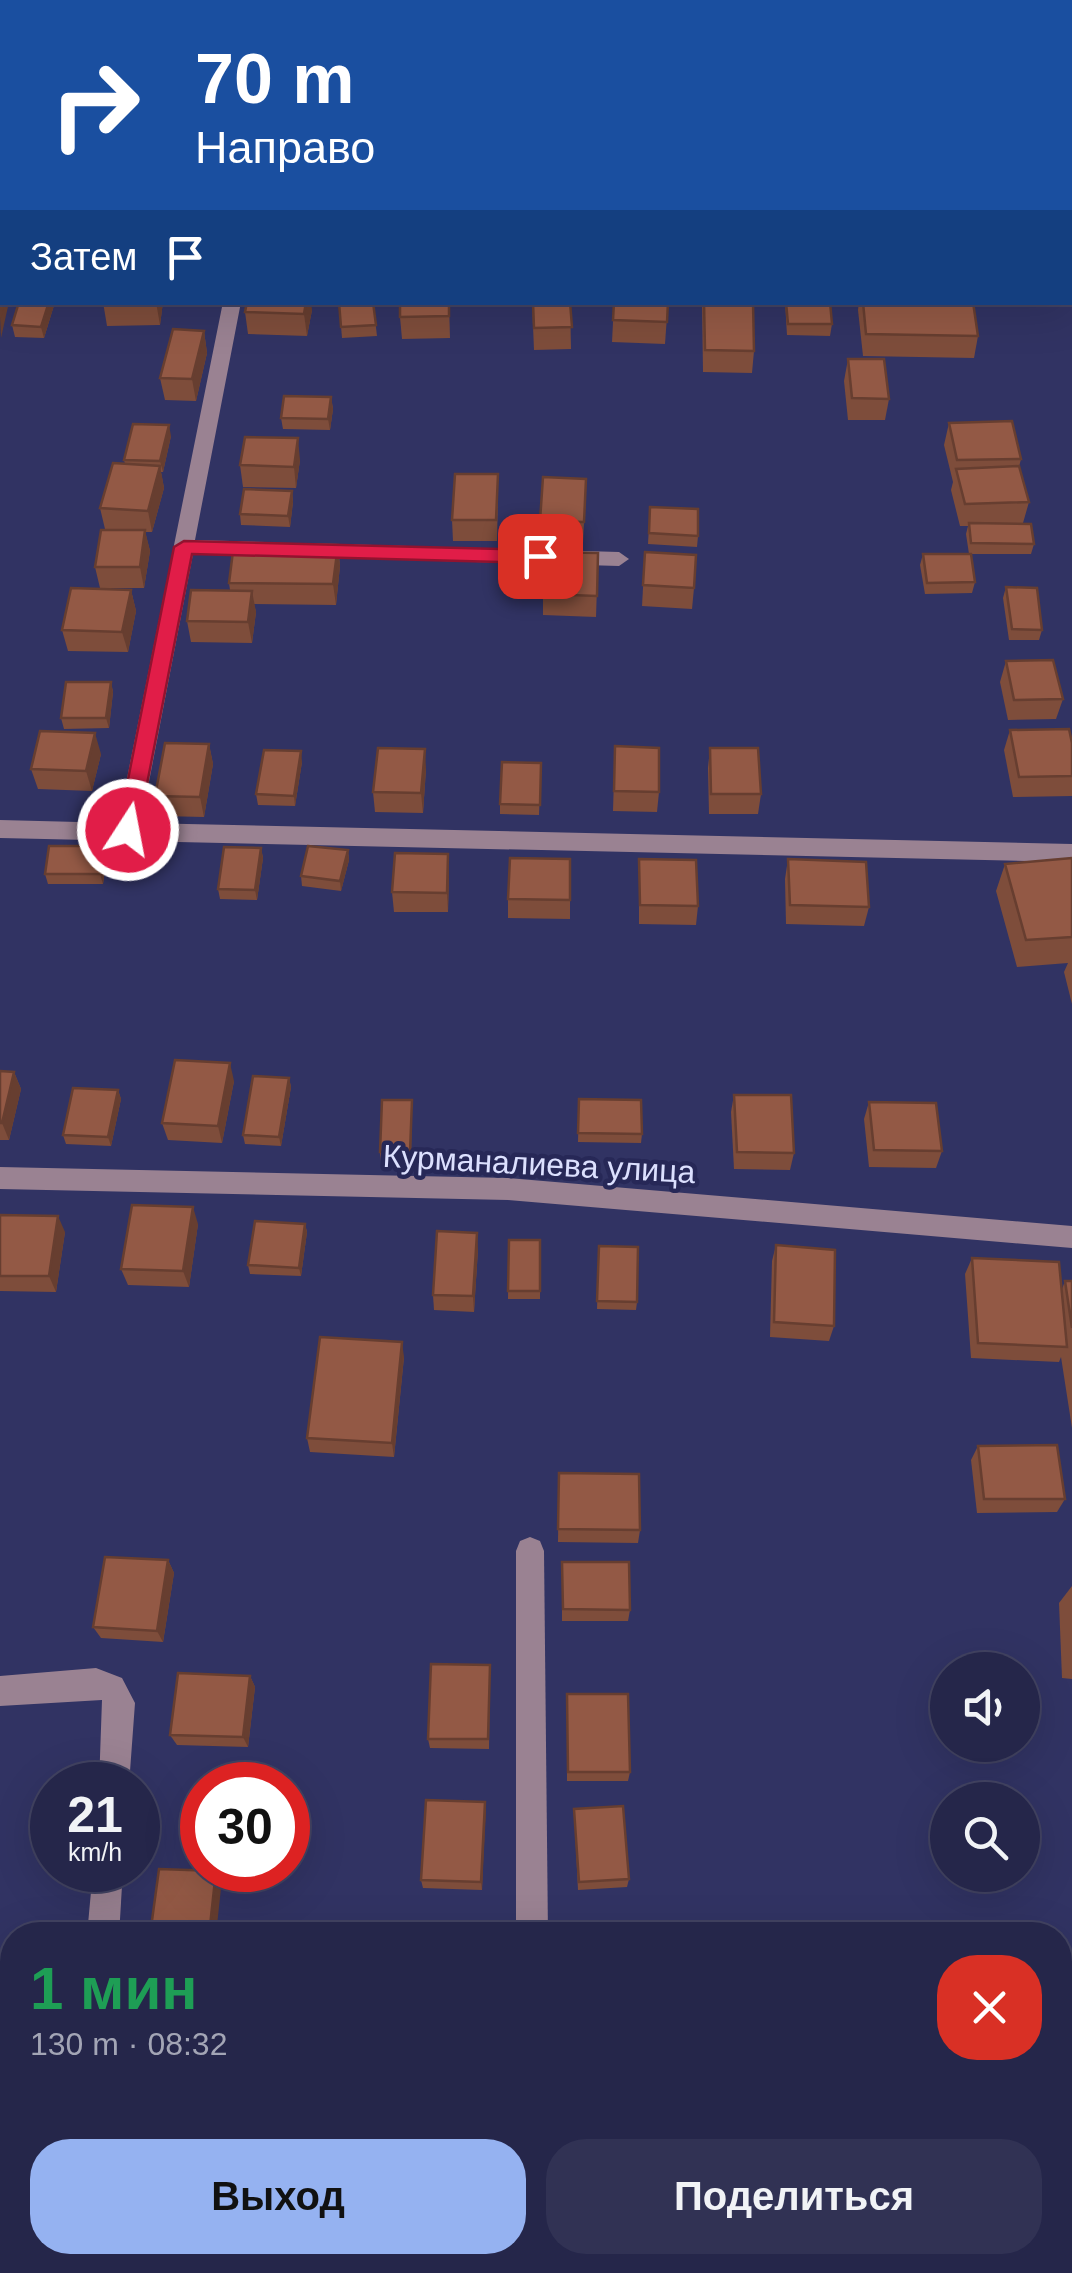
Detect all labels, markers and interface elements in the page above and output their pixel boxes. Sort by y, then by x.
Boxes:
icon: right [30,40,160,170]
text: 70 m [195,40,355,118]
text: Направо [195,122,375,173]
icon: arrive [158,230,213,285]
text: Затем [30,236,138,278]
pin [498,514,583,599]
icon: arrive [513,529,568,584]
position arrow [76,778,180,882]
street label: Курманалиева улица [382,1138,696,1190]
map controls [930,1652,1040,1892]
button: sound [930,1652,1040,1762]
speed limit sign: 30 [180,1762,310,1892]
button: search [930,1782,1040,1892]
text: 21 [67,1787,123,1843]
text: km/h [68,1838,122,1866]
text: 1 мин [30,1955,198,2022]
button: close [937,1955,1042,2060]
text: 130 m · 08:32 [30,2026,227,2062]
button: Выход [30,2139,526,2254]
button: Поделиться [546,2139,1042,2254]

